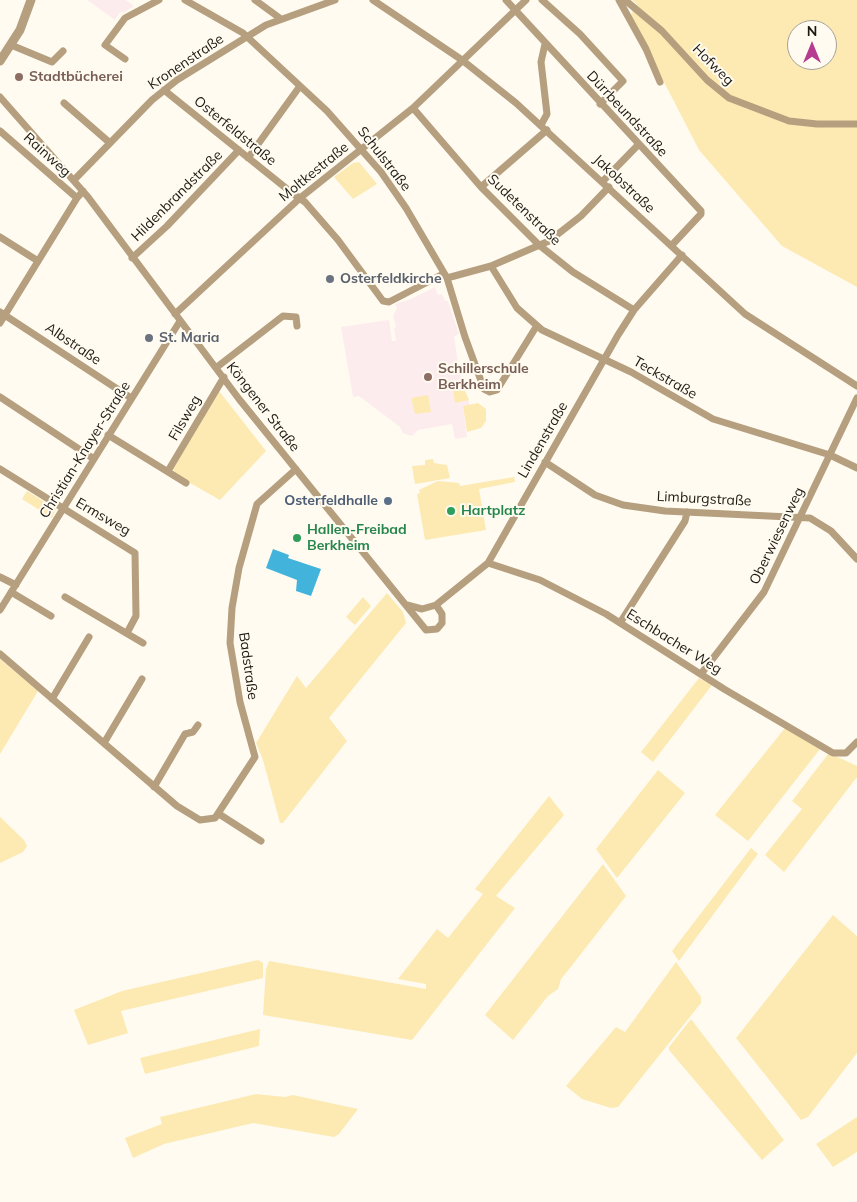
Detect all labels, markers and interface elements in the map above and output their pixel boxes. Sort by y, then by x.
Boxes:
north arrow [787,20,837,70]
text: N [807,22,817,40]
street label: Kronenstraße [145,31,227,93]
street label: Hofweg [689,41,737,89]
street label: Dürrbeundstraße [583,68,671,160]
place label: Stadtbücherei [29,69,123,85]
marker: Stadtbücherei [13,71,25,83]
street label: Osterfeldstraße [190,93,280,169]
street label: Schulstraße [354,124,414,194]
street label: Rainweg [20,129,74,181]
street label: Moltkestraße [276,139,352,205]
street label: Hildenbrandstraße [128,147,226,245]
street label: Jakobstraße [590,151,658,217]
street label: Sudetenstraße [484,171,564,249]
place label: Osterfeldkirche [340,271,442,287]
marker: Osterfeldkirche [324,273,336,285]
street label: Albstraße [42,319,104,369]
place label: St. Maria [159,330,220,346]
marker: St. Maria [143,332,155,344]
street label: Teckstraße [630,353,700,403]
street label: Köngener Straße [223,359,303,455]
place label: Schillerschule Berkheim [438,361,529,394]
marker: Schillerschule Berkheim [422,371,434,383]
street label: Christian-Knayer-Straße [36,378,134,522]
street label: Filsweg [165,392,205,444]
street label: Lindenstraße [514,399,572,481]
street label: Oberwiesenweg [746,485,808,587]
street label: Limburgstraße [656,488,752,510]
place label: Osterfeldhalle [284,493,378,509]
street label: Ermsweg [73,495,133,539]
marker: Osterfeldhalle [382,495,394,507]
place label: Hartplatz [461,503,525,519]
marker: Hartplatz [445,505,457,517]
place label: Hallen-Freibad Berkheim [307,522,407,554]
marker: Hallen-Freibad Berkheim [291,532,303,544]
street label: Eschbacher Weg [623,606,725,678]
street label: Badstraße [235,631,261,701]

